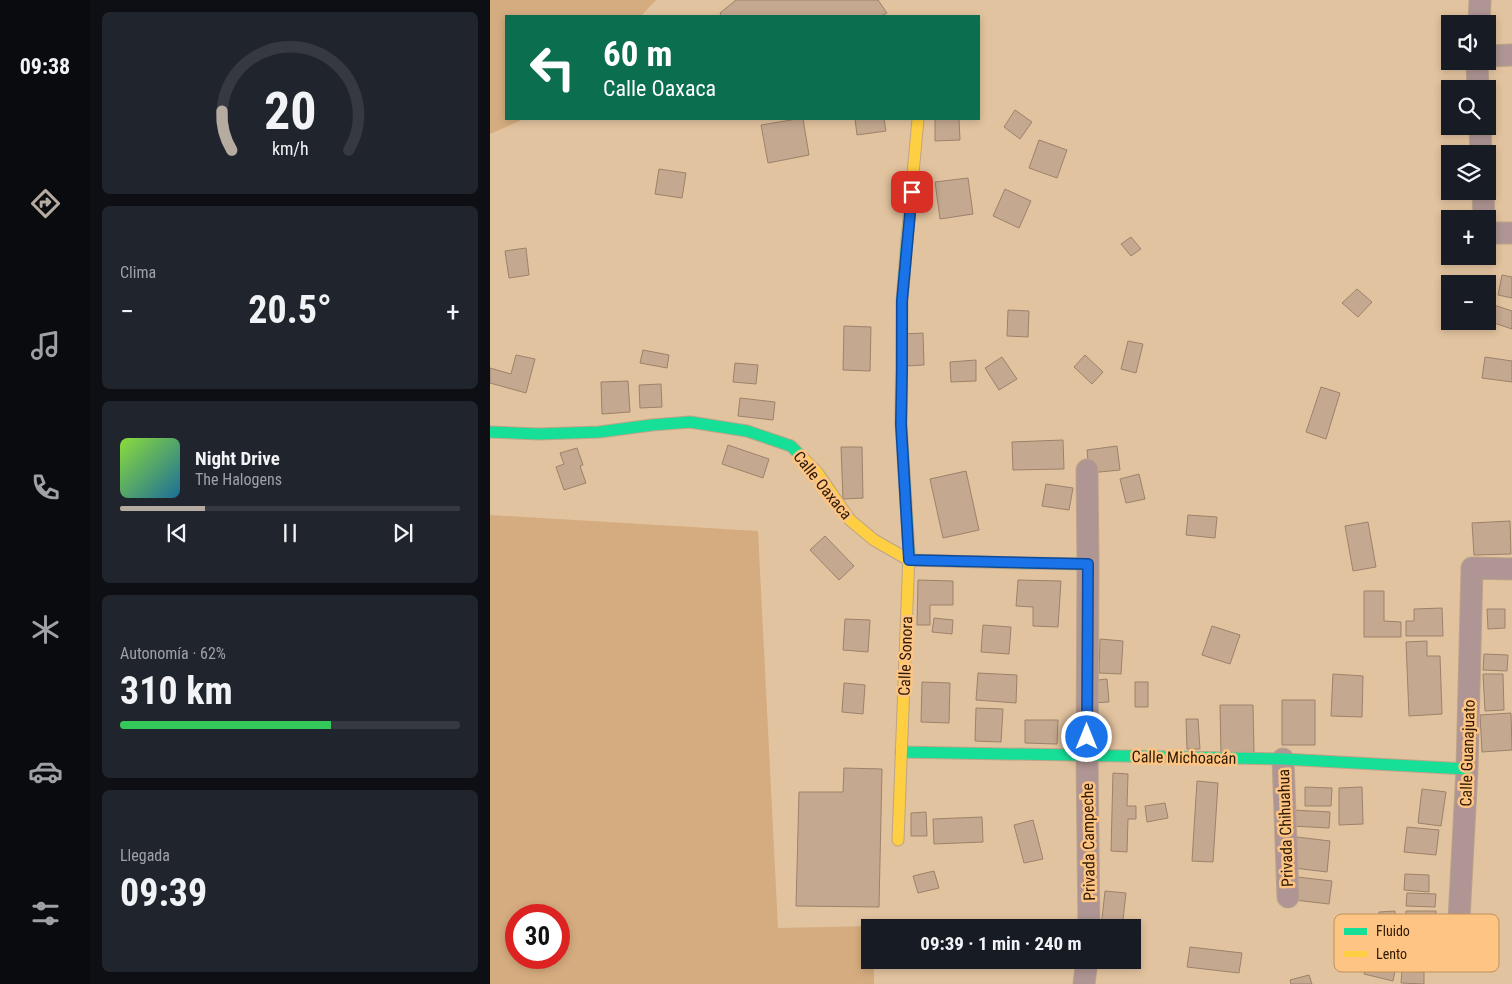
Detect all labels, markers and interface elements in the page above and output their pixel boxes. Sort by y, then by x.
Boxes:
map controls [1441,15,1496,330]
button: sound [1441,15,1496,70]
text: 60 m [603,34,672,75]
icon: left [520,35,585,100]
text: 09:38 [20,54,70,79]
text: Calle Oaxaca [603,76,716,101]
button: search [1441,80,1496,135]
text: 20 [264,81,316,142]
text: km/h [272,138,308,159]
button: layers [1441,145,1496,200]
pin [891,171,933,213]
icon: arrive [898,178,926,206]
icon: directions [28,186,63,221]
button: + [1441,210,1496,265]
text: Clima [120,263,156,282]
button: − [1441,275,1496,330]
text: 20.5° [248,288,332,332]
text: − [120,295,134,328]
text: + [446,295,460,328]
icon: music [28,328,63,363]
text: Night Drive [195,447,280,470]
street label: Calle Oaxaca [789,447,856,523]
icon: phone [28,470,63,505]
text: The Halogens [195,470,282,489]
icon: previous [163,519,191,547]
icon: pause [276,519,304,547]
icon: next [389,519,417,547]
icon: climate [28,612,63,647]
street label: Calle Sonora [895,616,916,696]
text: Autonomía · 62% [120,644,226,663]
text: 310 km [120,669,233,713]
street label: Calle Guanajuato [1456,699,1479,807]
position arrow [1060,710,1112,762]
street label: Calle Michoacán [1132,747,1236,768]
icon: car [28,754,63,789]
street label: Privada Chihuahua [1274,769,1297,887]
street label: Privada Campeche [1078,783,1099,901]
text: Llegada [120,846,170,865]
text: 09:39 [120,871,207,915]
icon: filters [28,896,63,931]
speed limit sign: 30 [505,904,570,969]
legend [1334,914,1499,972]
text: Fluido [1376,923,1410,939]
text: 09:39 · 1 min · 240 m [920,932,1082,955]
text: Lento [1376,946,1407,962]

